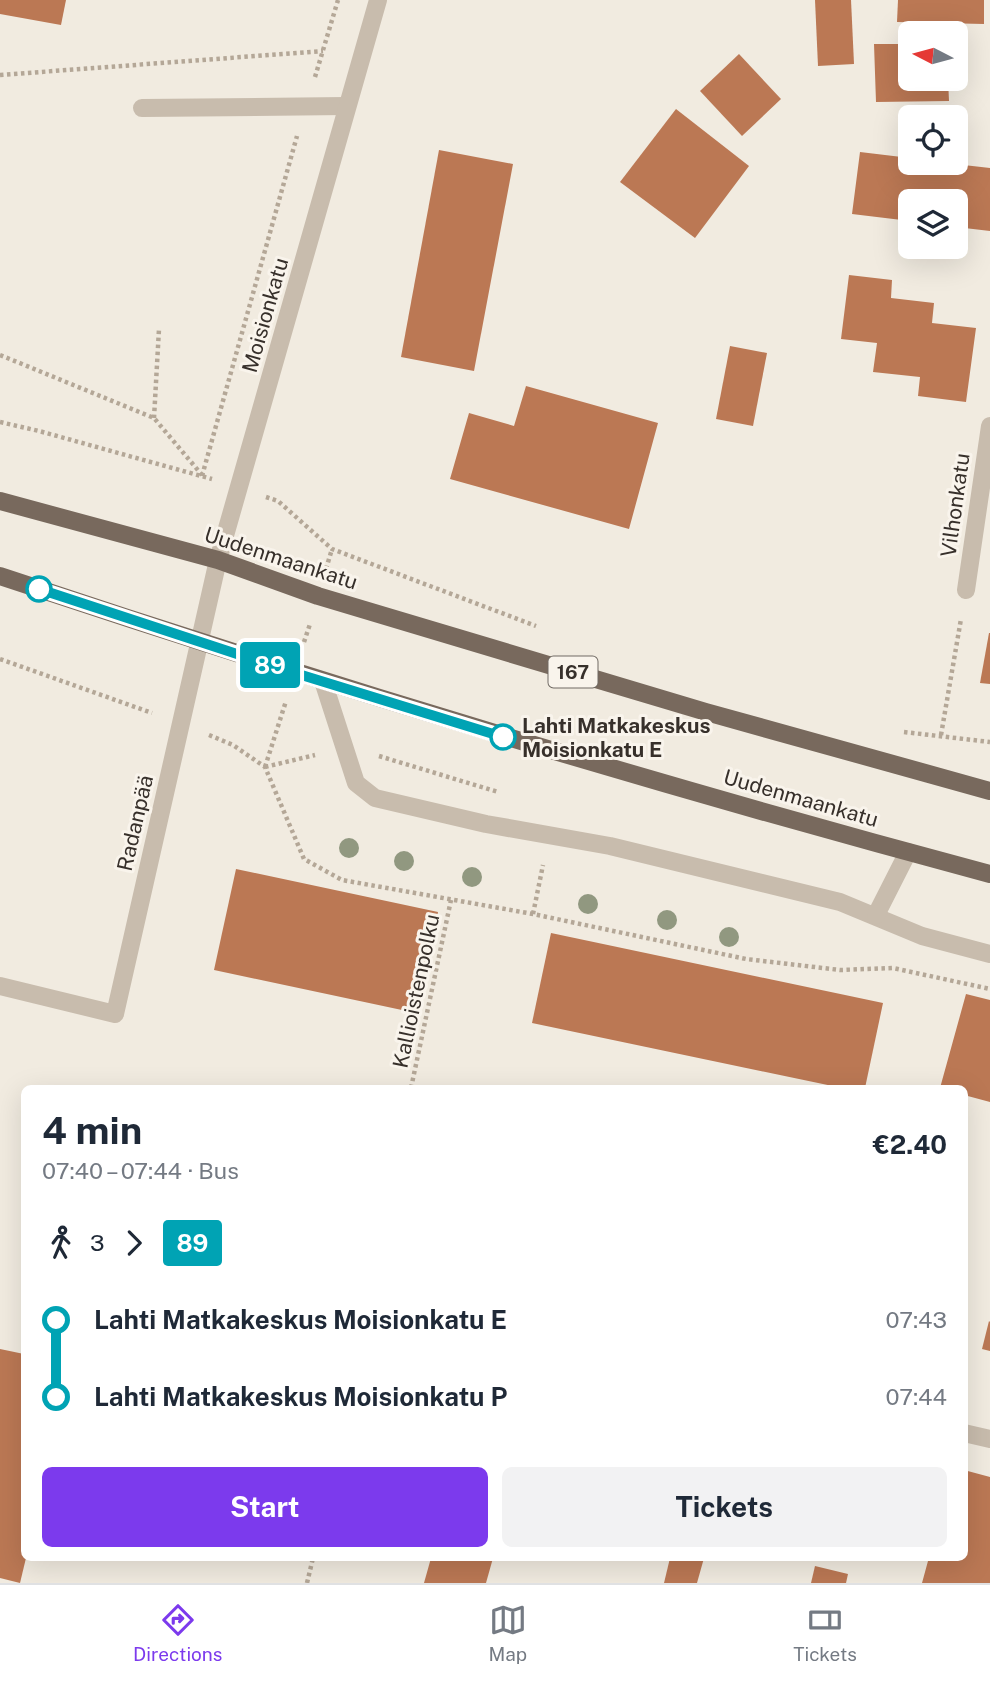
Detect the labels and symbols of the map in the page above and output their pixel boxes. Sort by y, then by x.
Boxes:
north arrow [898,21,968,91]
street label: Moisionkatu [237,255,293,375]
street label: Vilhonkatu [935,451,975,559]
street label: Uudenmaankatu [201,521,361,595]
unlabelled marker [26,576,52,602]
line badge: 89 [238,642,302,688]
road number: 167 [548,656,598,688]
place label: Lahti Matkakeskus Moisionkatu E [522,713,711,762]
marker: Lahti Matkakeskus Moisionkatu E [490,724,516,750]
street label: Uudenmaankatu [721,764,881,832]
street label: Radanpää [112,773,158,873]
street label: Kallioistenpolku [387,912,445,1070]

